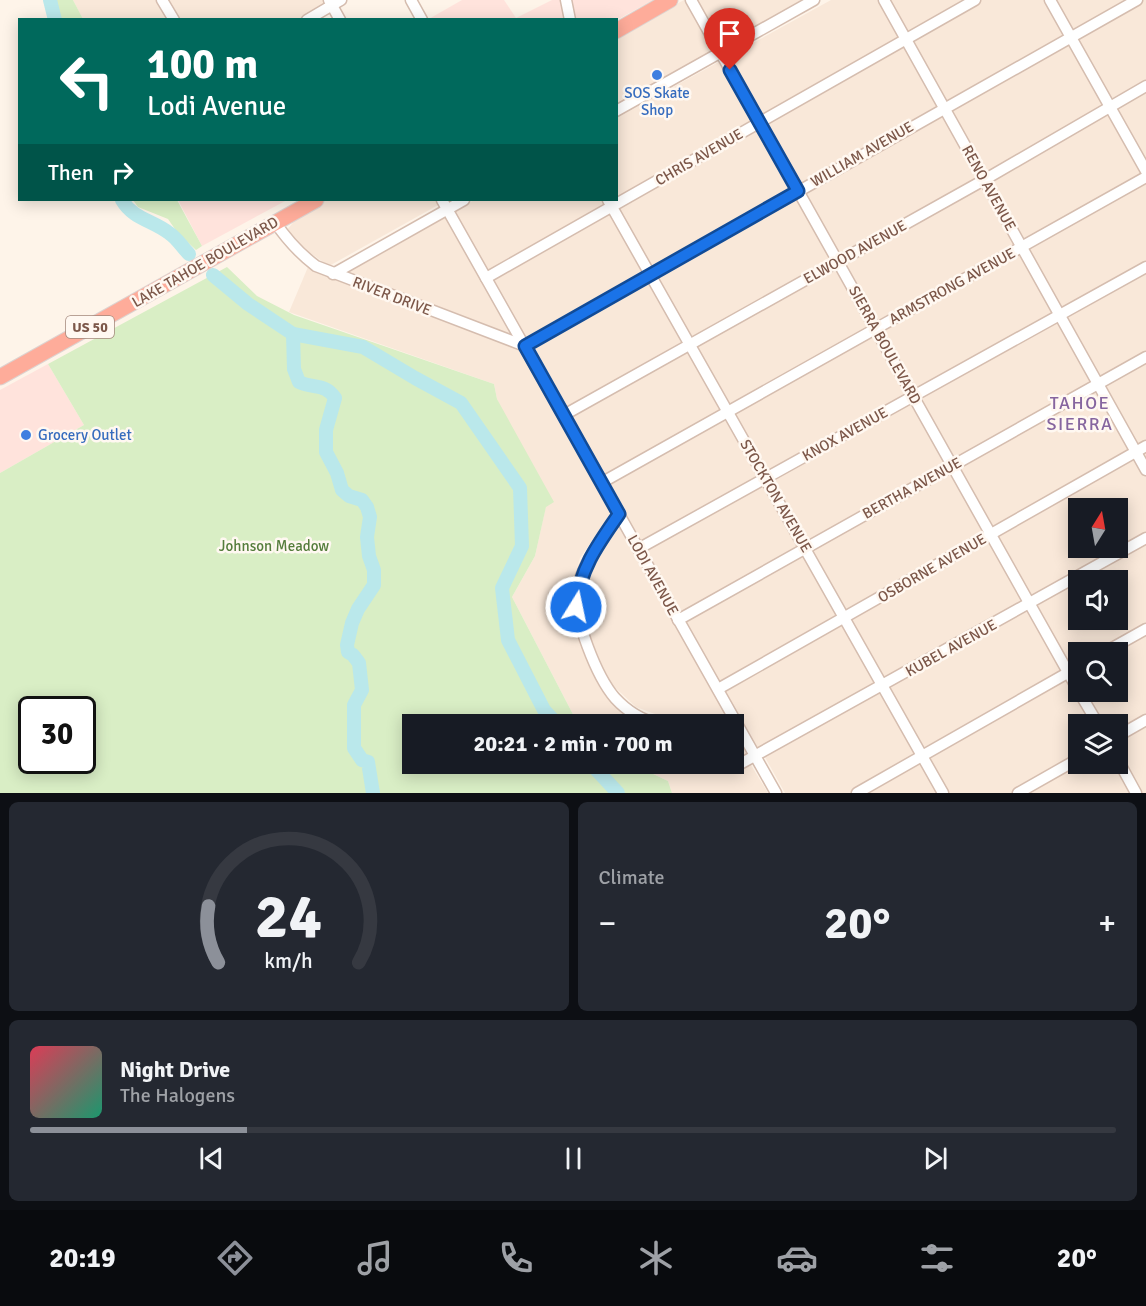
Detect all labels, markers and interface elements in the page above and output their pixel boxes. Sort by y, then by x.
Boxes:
pin [704,8,755,70]
icon: arrive [713,17,746,50]
text: 100 m [147,39,258,90]
icon: left [48,42,126,120]
marker: SOS Skate Shop [650,68,664,82]
place label: SOS Skate Shop [624,84,690,119]
text: Lodi Avenue [147,90,286,123]
street label: WILLIAM AVENUE [807,117,917,191]
street label: CHRIS AVENUE [652,125,746,189]
street label: RENO AVENUE [958,142,1020,234]
icon: right [106,156,139,189]
text: Then [48,159,94,186]
street label: LAKE TAHOE BOULEVARD [129,213,281,311]
street label: ELWOOD AVENUE [800,216,910,288]
street label: ARMSTRONG AVENUE [886,244,1018,328]
street label: RIVER DRIVE [350,273,434,319]
street label: SIERRA BOULEVARD [845,283,925,407]
road number: US 50 [66,316,114,338]
district label: TAHOE SIERRA [1046,392,1114,435]
street label: KNOX AVENUE [799,403,891,465]
place label: Grocery Outlet [38,426,132,444]
marker: Grocery Outlet [19,428,33,442]
street label: STOCKTON AVENUE [736,436,816,556]
street label: BERTHA AVENUE [859,453,965,523]
north arrow [1068,498,1128,558]
map controls [1068,498,1128,774]
street label: OSBORNE AVENUE [875,530,989,606]
street label: LODI AVENUE [624,532,682,618]
park label: Johnson Meadow [219,537,329,555]
button: sound [1068,570,1128,630]
position arrow [544,575,608,639]
street label: KUBEL AVENUE [902,615,1000,681]
button: search [1068,642,1128,702]
speed limit sign: 30 [18,696,96,774]
button: layers [1068,714,1128,774]
text: 20:21 · 2 min · 700 m [473,730,673,757]
text: Climate [599,865,664,890]
text: 24 [255,878,322,955]
text: 20° [824,896,891,951]
text: − [599,903,616,944]
text: + [1098,903,1116,944]
text: km/h [264,949,313,975]
text: Night Drive [120,1056,230,1083]
text: The Halogens [120,1083,235,1108]
icon: previous [195,1142,228,1175]
icon: pause [557,1142,590,1175]
icon: next [919,1142,952,1175]
icon: directions [214,1237,256,1279]
icon: music [354,1237,396,1279]
icon: phone [495,1237,537,1279]
icon: climate [635,1237,677,1279]
icon: car [776,1237,818,1279]
icon: filters [916,1237,958,1279]
text: 20:19 [49,1242,116,1275]
text: 20° [1057,1242,1097,1275]

